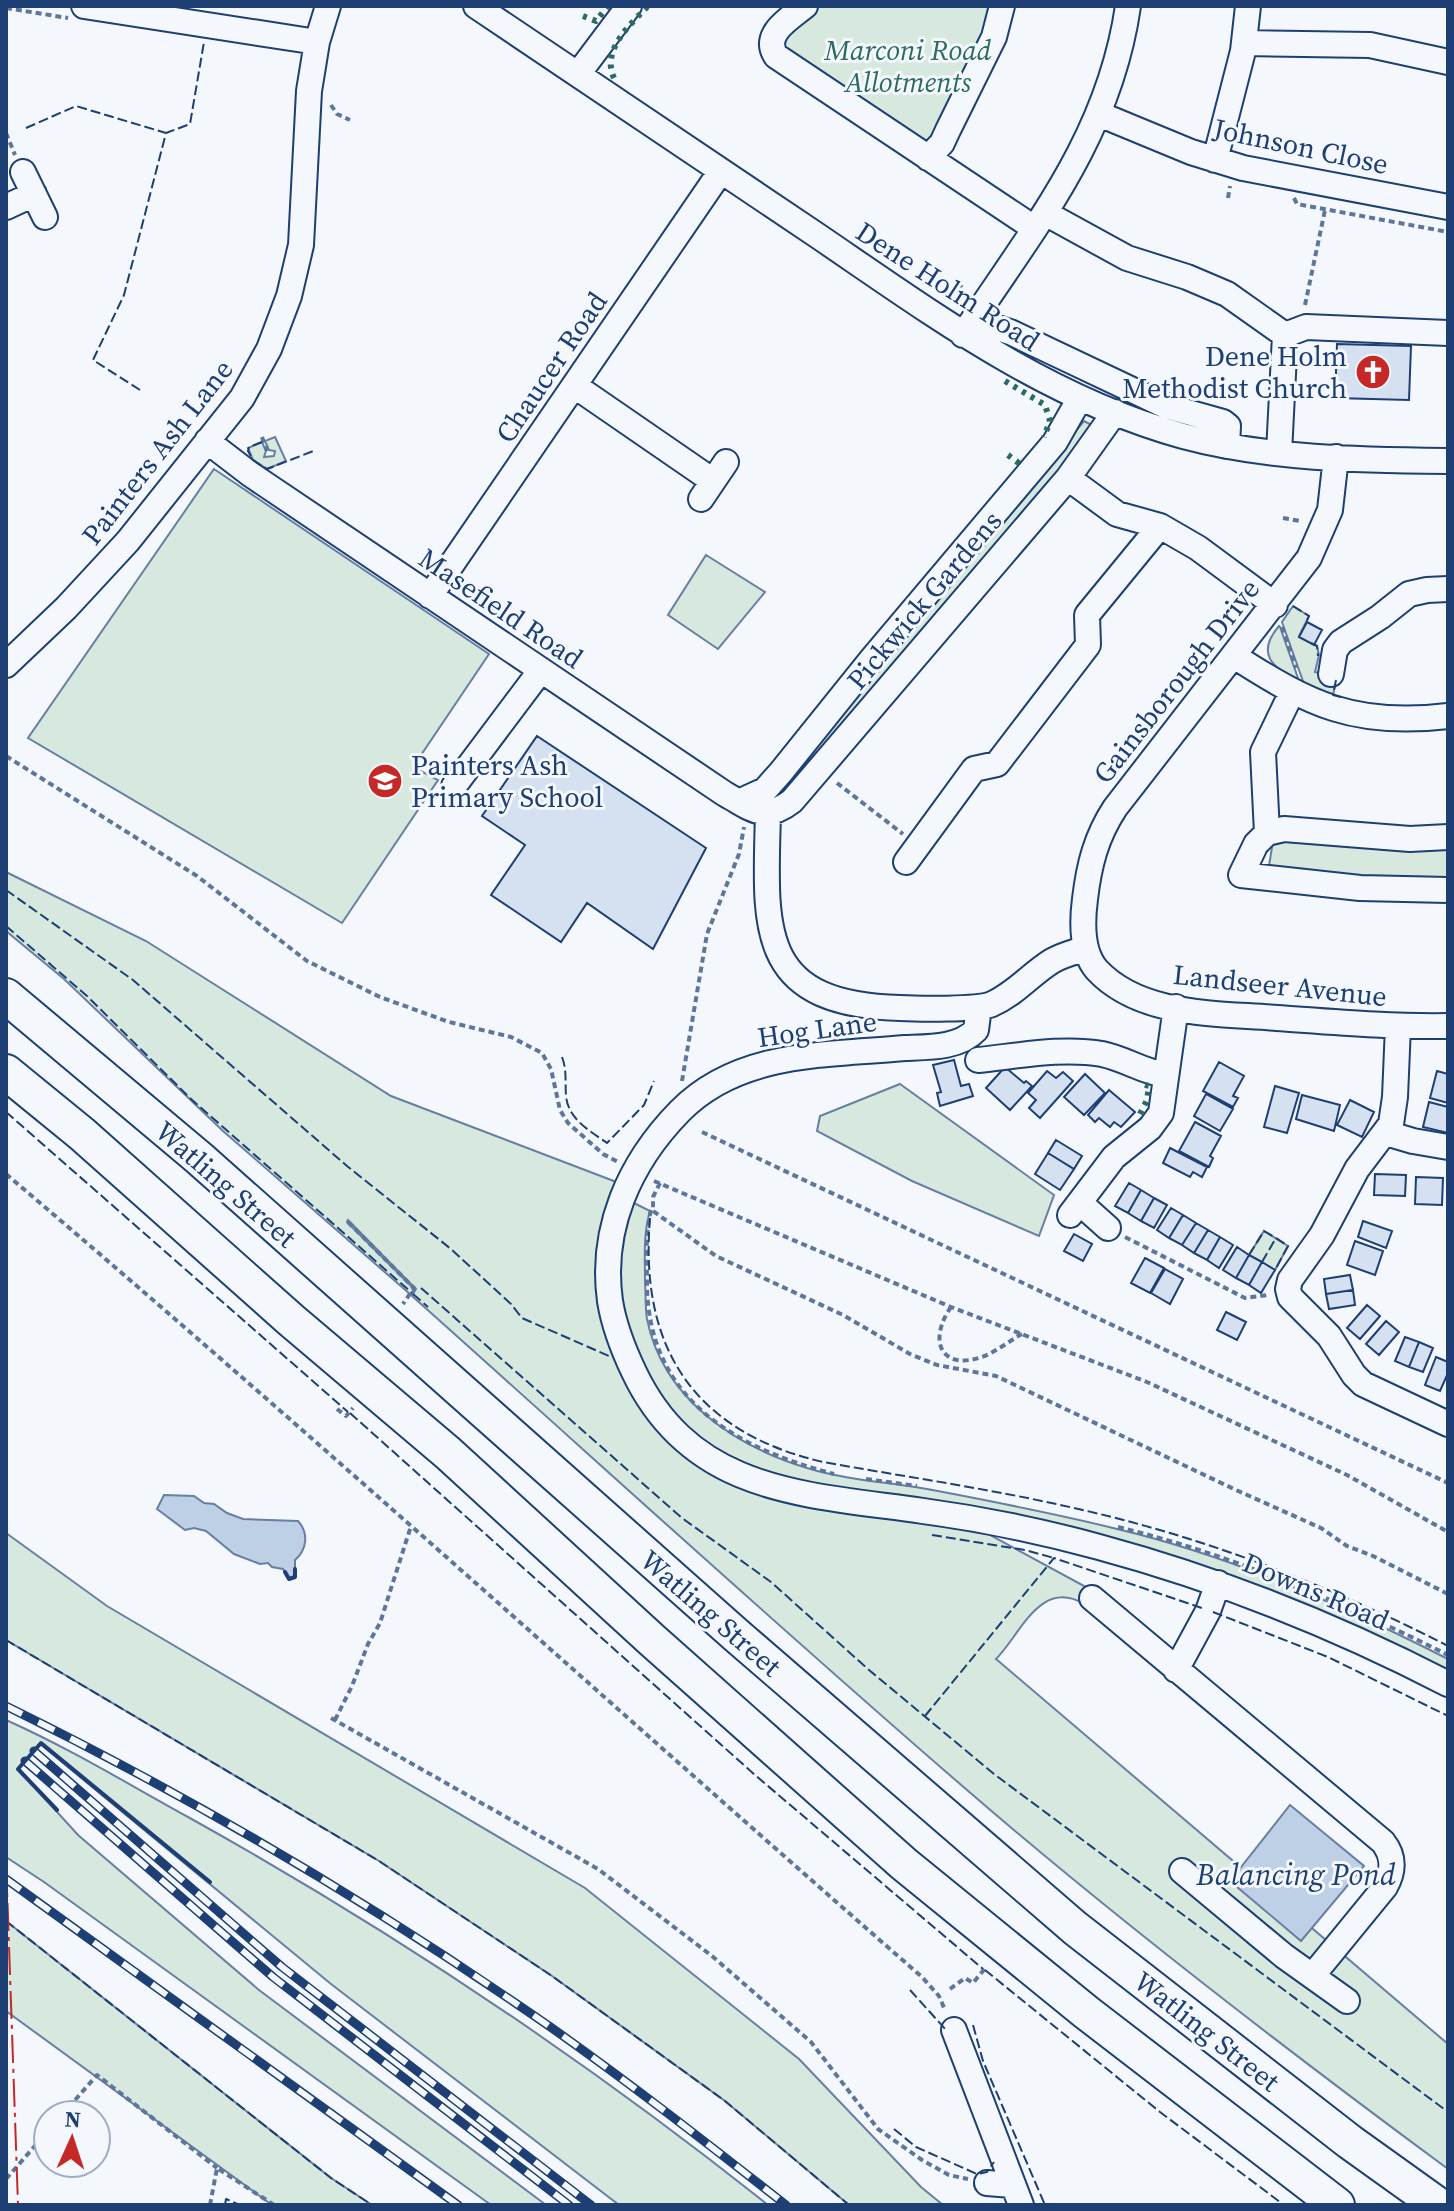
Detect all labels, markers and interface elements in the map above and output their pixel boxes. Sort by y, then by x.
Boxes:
park label: Marconi Road Allotments [824,31,992,101]
street label: Johnson Close [1209,109,1392,183]
street label: Dene Holm Road [849,212,1047,360]
street label: Chaucer Road [486,284,616,450]
place label: Dene Holm Methodist Church [1122,337,1347,407]
street label: Painters Ash Lane [73,351,241,553]
church icon: Dene Holm Methodist Church [1354,353,1392,391]
street label: Pickwick Gardens [838,502,1010,698]
street label: Masefield Road [411,539,591,677]
street label: Gainsborough Drive [1084,571,1268,791]
place label: Painters Ash Primary School [411,746,603,816]
school or university icon: Painters Ash Primary School [366,762,404,800]
street label: Landseer Avenue [1171,955,1389,1015]
street label: Hog Lane [755,1002,879,1056]
street label: Watling Street [147,1112,305,1256]
street label: Watling Street [632,1541,790,1685]
street label: Downs Road [1237,1543,1395,1639]
water label: Balancing Pond [1195,1854,1396,1895]
street label: Watling Street [1126,1962,1289,2101]
north arrow [32,2099,112,2179]
text: N [64,2104,82,2134]

